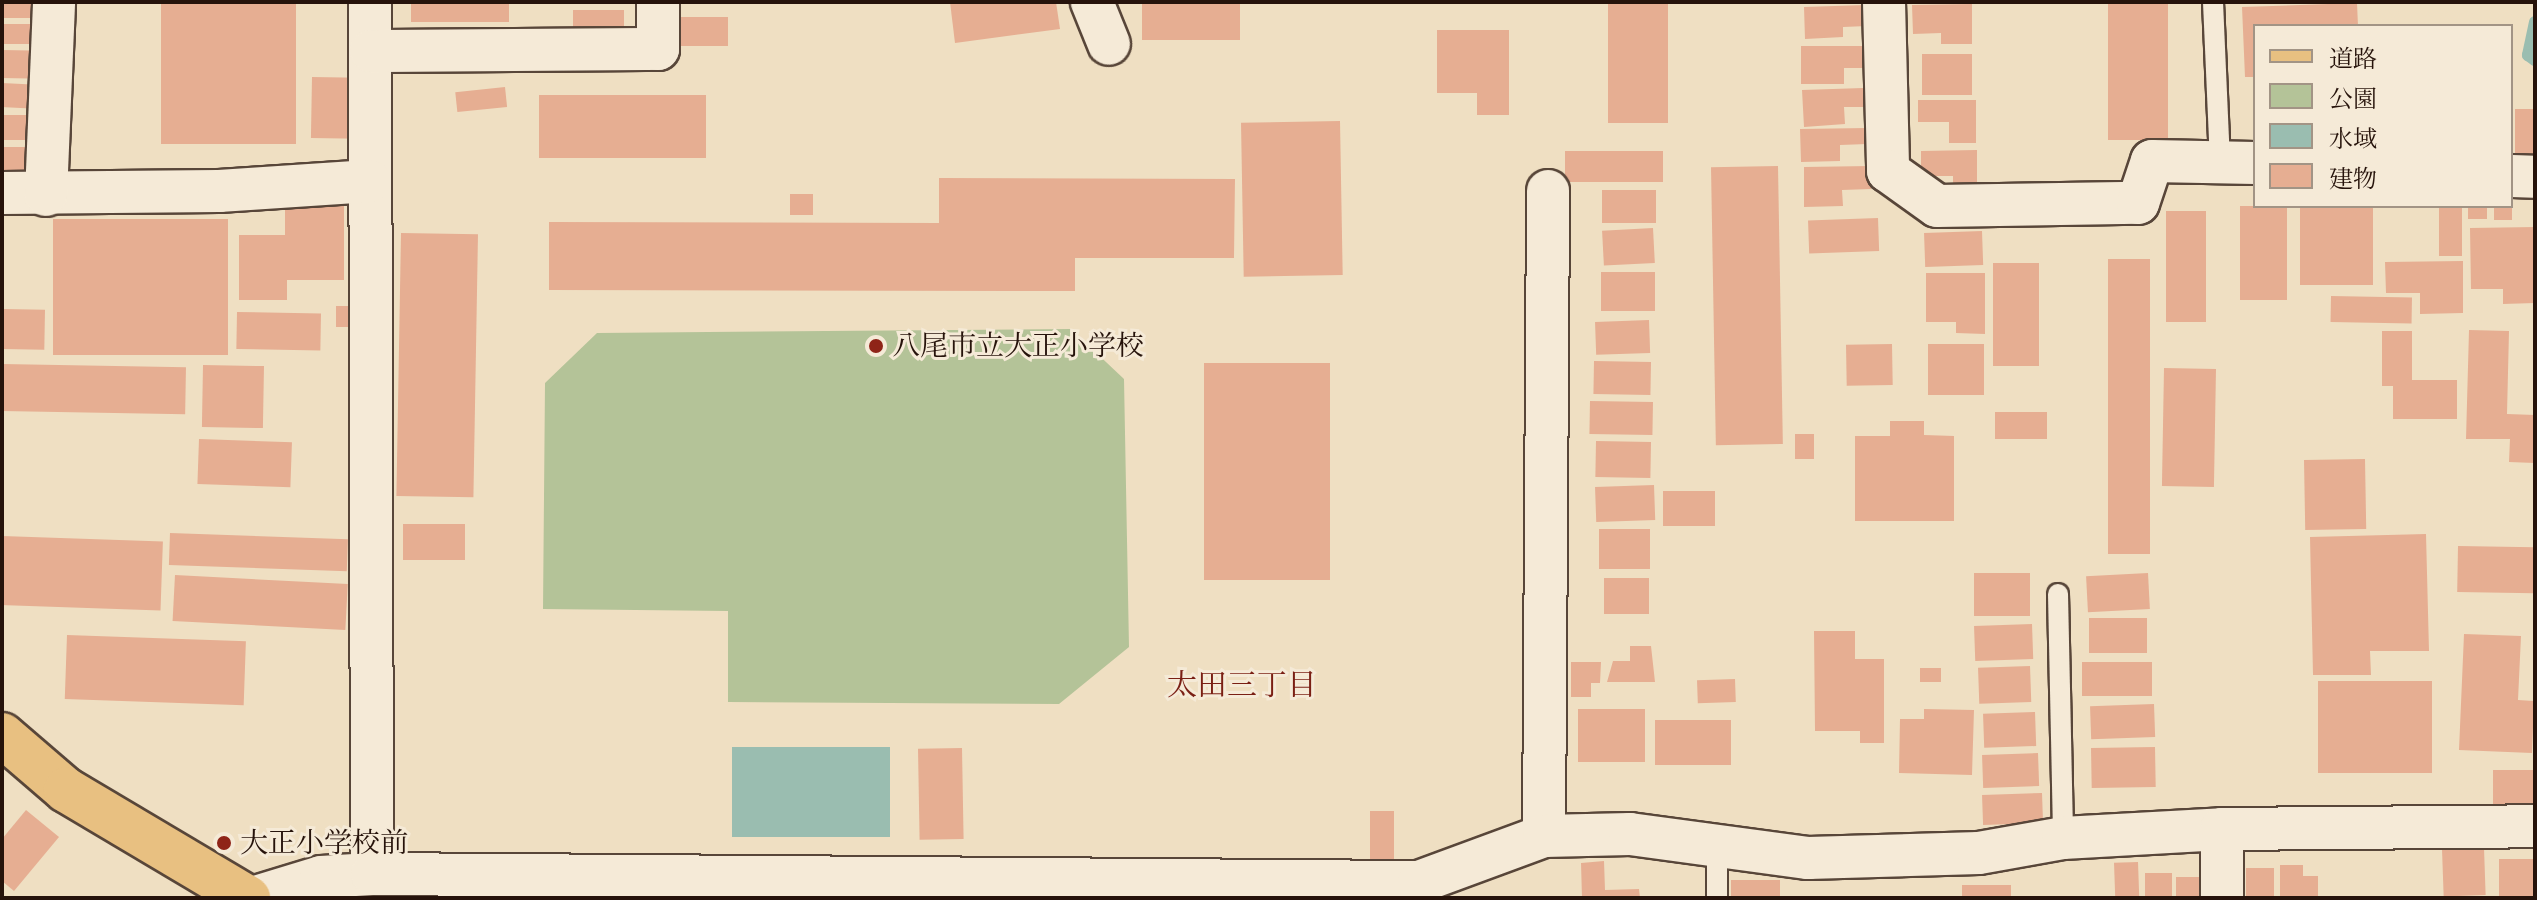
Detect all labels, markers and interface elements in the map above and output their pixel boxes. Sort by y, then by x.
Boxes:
legend [2253,24,2513,208]
text: 道路 [2329,45,2377,73]
text: 公園 [2329,85,2377,113]
text: 水域 [2329,125,2377,153]
text: 建物 [2329,165,2377,193]
place label: 八尾市立大正小学校 [892,329,1144,363]
marker: 八尾市立大正小学校 [867,337,885,355]
district label: 太田三丁目 [1167,668,1317,704]
place label: 大正小学校前 [240,826,408,860]
marker: 大正小学校前 [215,834,233,852]

